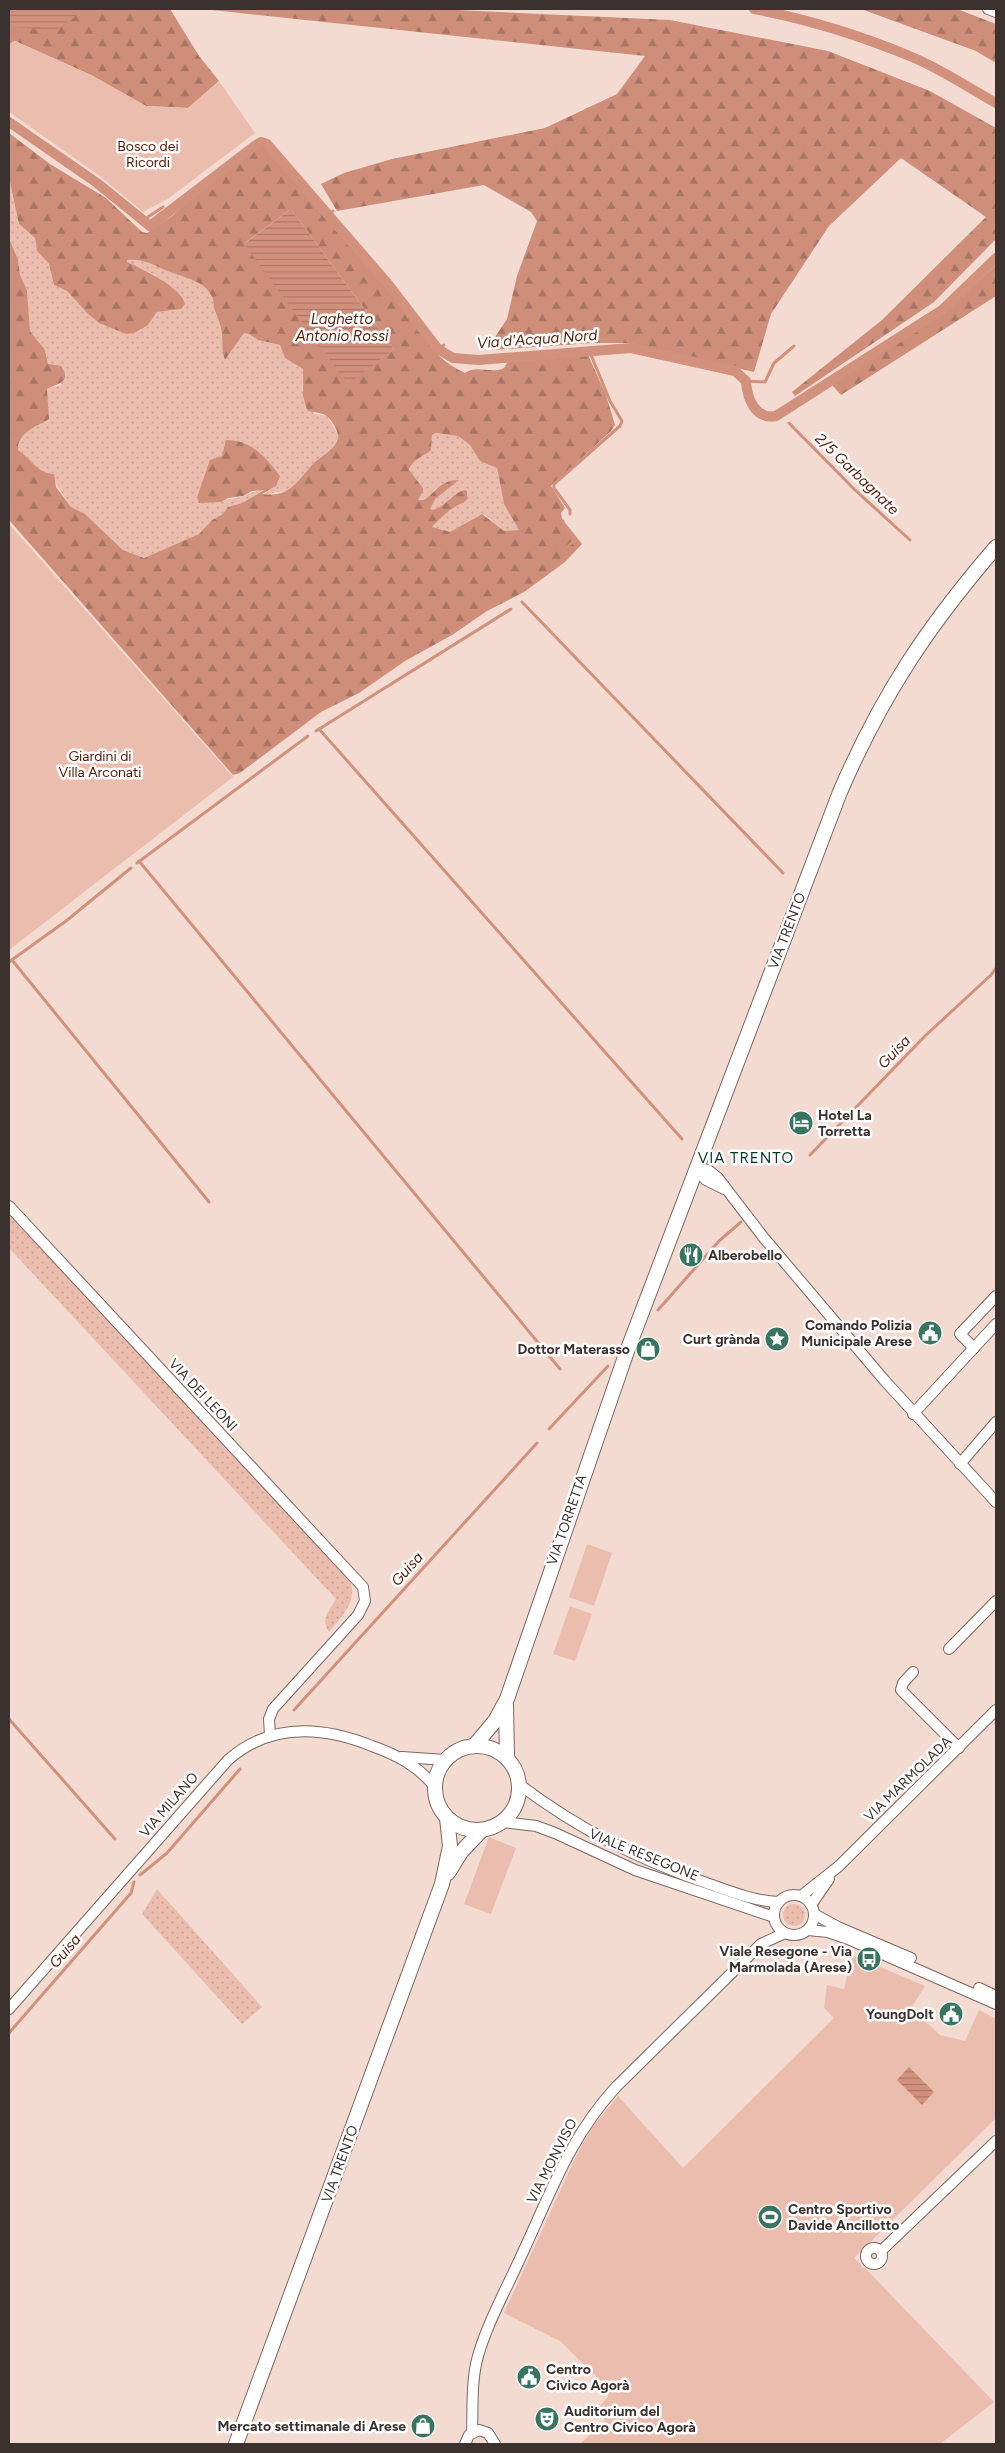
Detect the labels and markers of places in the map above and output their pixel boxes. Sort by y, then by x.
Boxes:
place label: Hotel La Torretta [818,1107,872,1140]
hotel icon: Hotel La Torretta [788,1110,814,1136]
restaurant icon: Alberobello [678,1242,704,1268]
place label: Alberobello [708,1247,782,1264]
place label: Comando Polizia Municipale Arese [801,1317,912,1350]
public building icon: Comando Polizia Municipale Arese [917,1320,943,1346]
place icon: Curt grànda [764,1326,790,1352]
place label: Curt grànda [683,1331,760,1348]
shop icon: Dottor Materasso [635,1336,661,1362]
place label: Dottor Materasso [518,1341,630,1358]
place label: Viale Resegone - Via Marmolada (Arese) [719,1943,852,1976]
bus stop icon: Viale Resegone - Via Marmolada (Arese) [856,1946,882,1972]
public building icon: YoungDoIt [938,2001,964,2027]
place label: YoungDoIt [866,2006,934,2023]
place label: Centro Sportivo Davide Ancillotto [788,2201,899,2234]
sports icon: Centro Sportivo Davide Ancillotto [757,2204,783,2230]
place label: Centro Civico Agorà [546,2361,629,2394]
public building icon: Centro Civico Agorà [516,2364,542,2390]
place label: Auditorium del Centro Civico Agorà [564,2403,696,2436]
theatre icon: Auditorium del Centro Civico Agorà [534,2406,560,2432]
shop icon: Mercato settimanale di Arese [410,2413,436,2439]
place label: Mercato settimanale di Arese [217,2418,406,2435]

